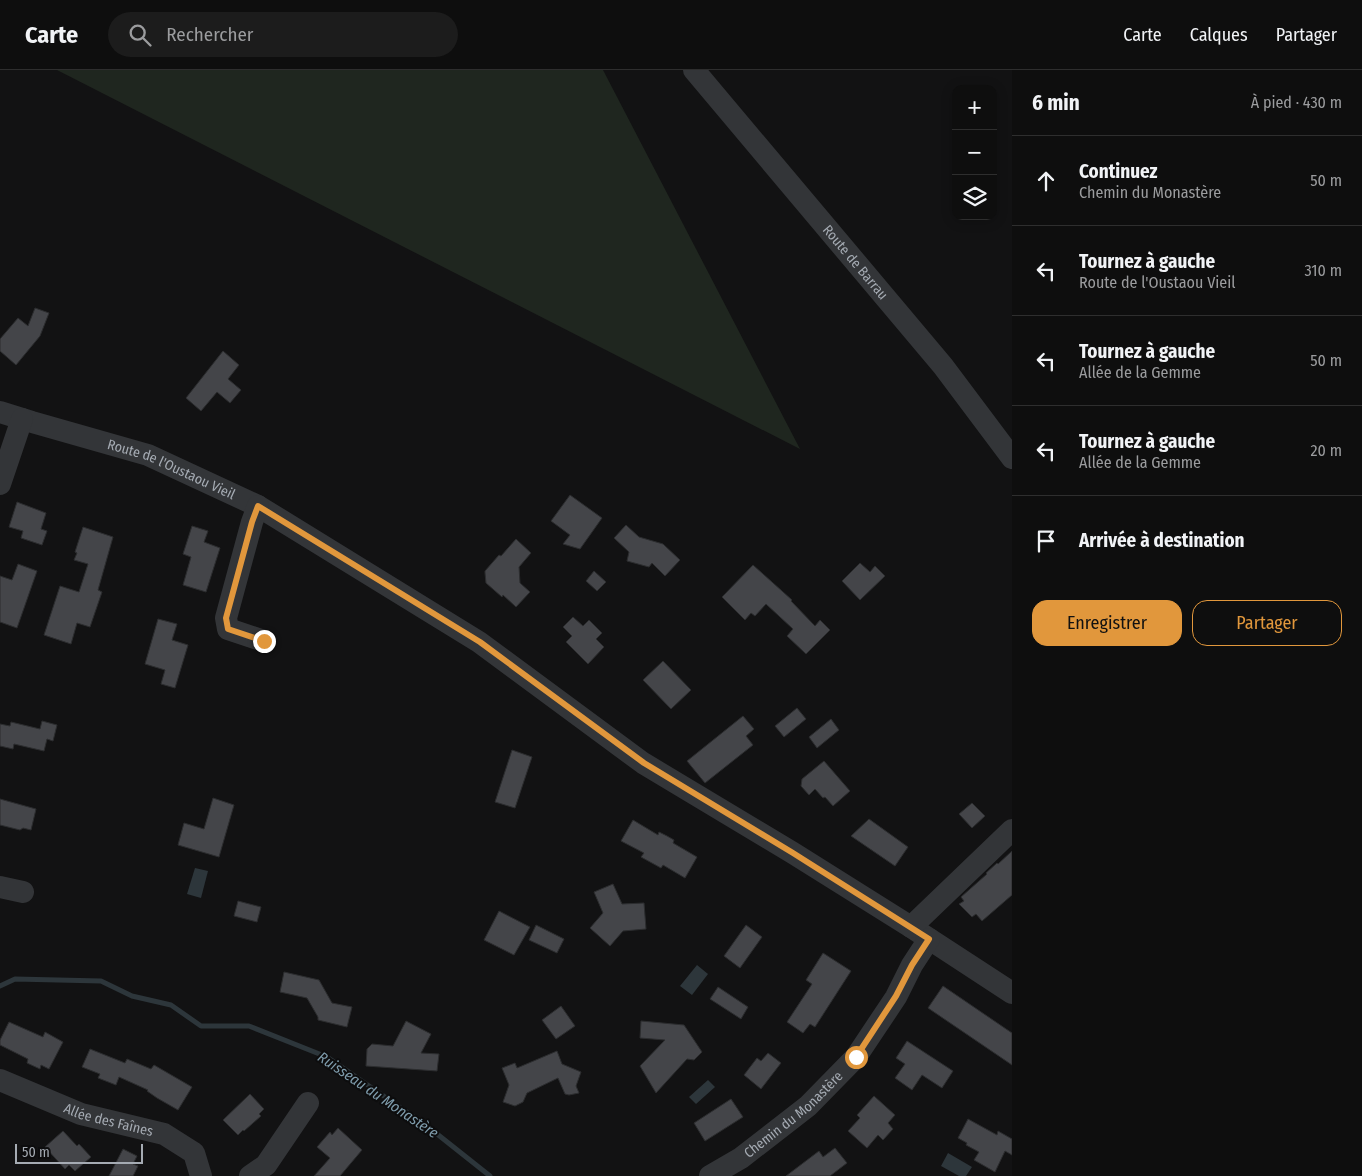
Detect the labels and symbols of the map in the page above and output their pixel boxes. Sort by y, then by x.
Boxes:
street label: Route de Barrau [819,221,892,303]
street label: Route de l'Oustaou Vieil [106,435,238,503]
route end [253,630,276,653]
route start [845,1046,868,1069]
water label: Ruisseau du Monastère [314,1048,442,1142]
street label: Chemin du Monastère [740,1067,846,1161]
street label: Allée des Faînes [61,1099,155,1140]
scale bar [15,1141,142,1164]

